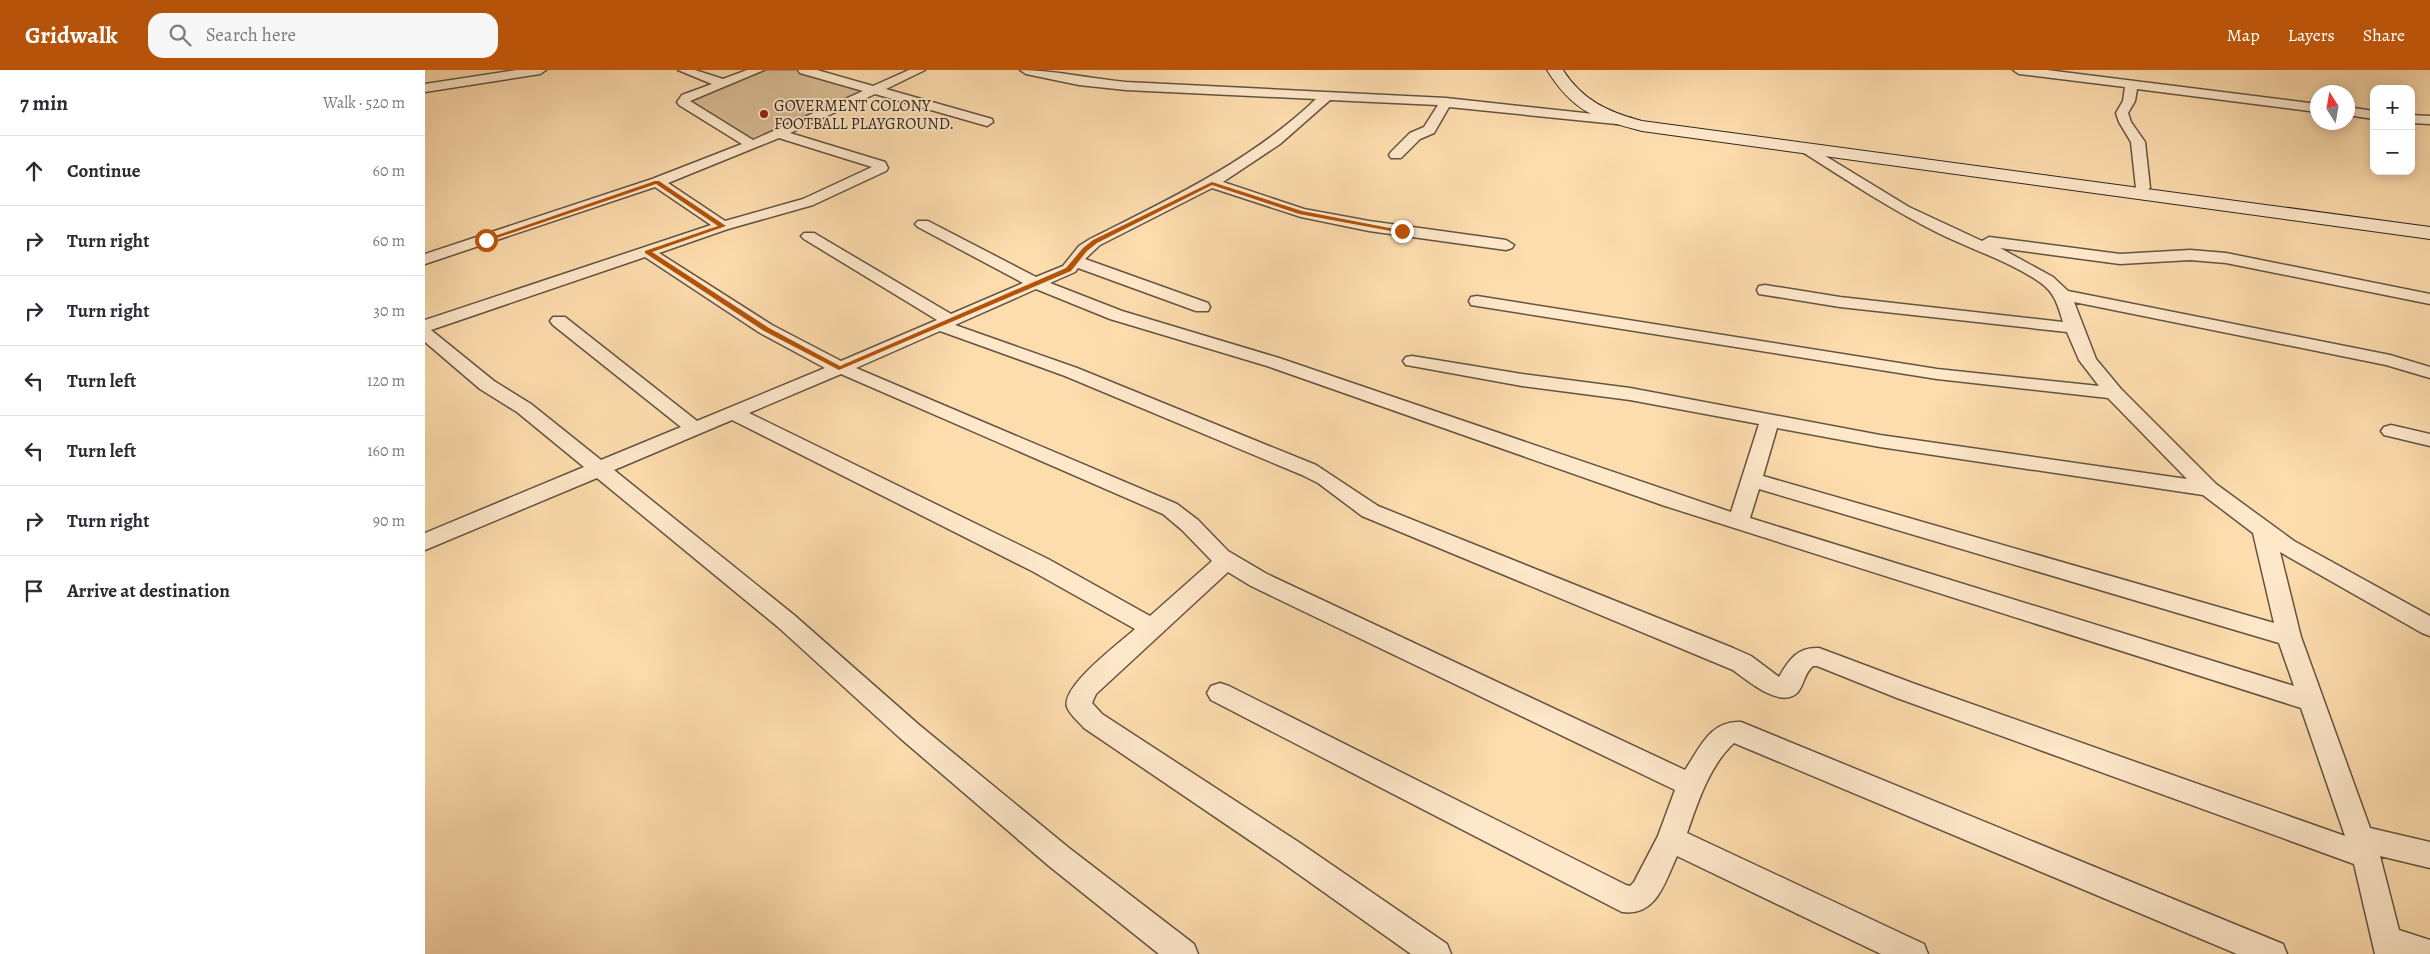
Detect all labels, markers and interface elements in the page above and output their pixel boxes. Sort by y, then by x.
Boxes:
search box [148,13,498,58]
text: Gridwalk [25,19,118,51]
icon: search [166,21,194,49]
text: Search here [206,22,296,48]
text: Map [2227,23,2260,47]
text: Layers [2288,23,2335,47]
text: Share [2363,23,2405,47]
north arrow [2310,85,2355,130]
map controls [2370,85,2415,175]
button: + [2370,85,2415,130]
text: 7 min [20,89,68,117]
text: Walk · 520 m [323,92,405,114]
place label: GOVERMENT COLONY FOOTBALL PLAYGROUND. [774,95,954,135]
marker: GOVERMENT COLONY FOOTBALL PLAYGROUND. [758,108,770,120]
button: − [2370,130,2415,175]
icon: ahead [20,157,48,185]
text: Continue [67,158,141,184]
text: 60 m [373,160,405,182]
route end [1391,220,1414,243]
icon: right [20,227,48,255]
text: Turn right [67,228,149,254]
route start [475,229,498,252]
text: 60 m [373,230,405,252]
icon: right [20,297,48,325]
text: Turn right [67,298,149,324]
text: 30 m [373,300,405,322]
icon: left [20,367,48,395]
text: Turn left [67,368,136,394]
text: 120 m [367,370,405,392]
icon: left [20,437,48,465]
text: Turn left [67,438,136,464]
text: 160 m [367,440,405,462]
icon: right [20,507,48,535]
text: Turn right [67,508,149,534]
text: 90 m [373,510,405,532]
icon: arrive [20,577,48,605]
text: Arrive at destination [67,578,230,604]

